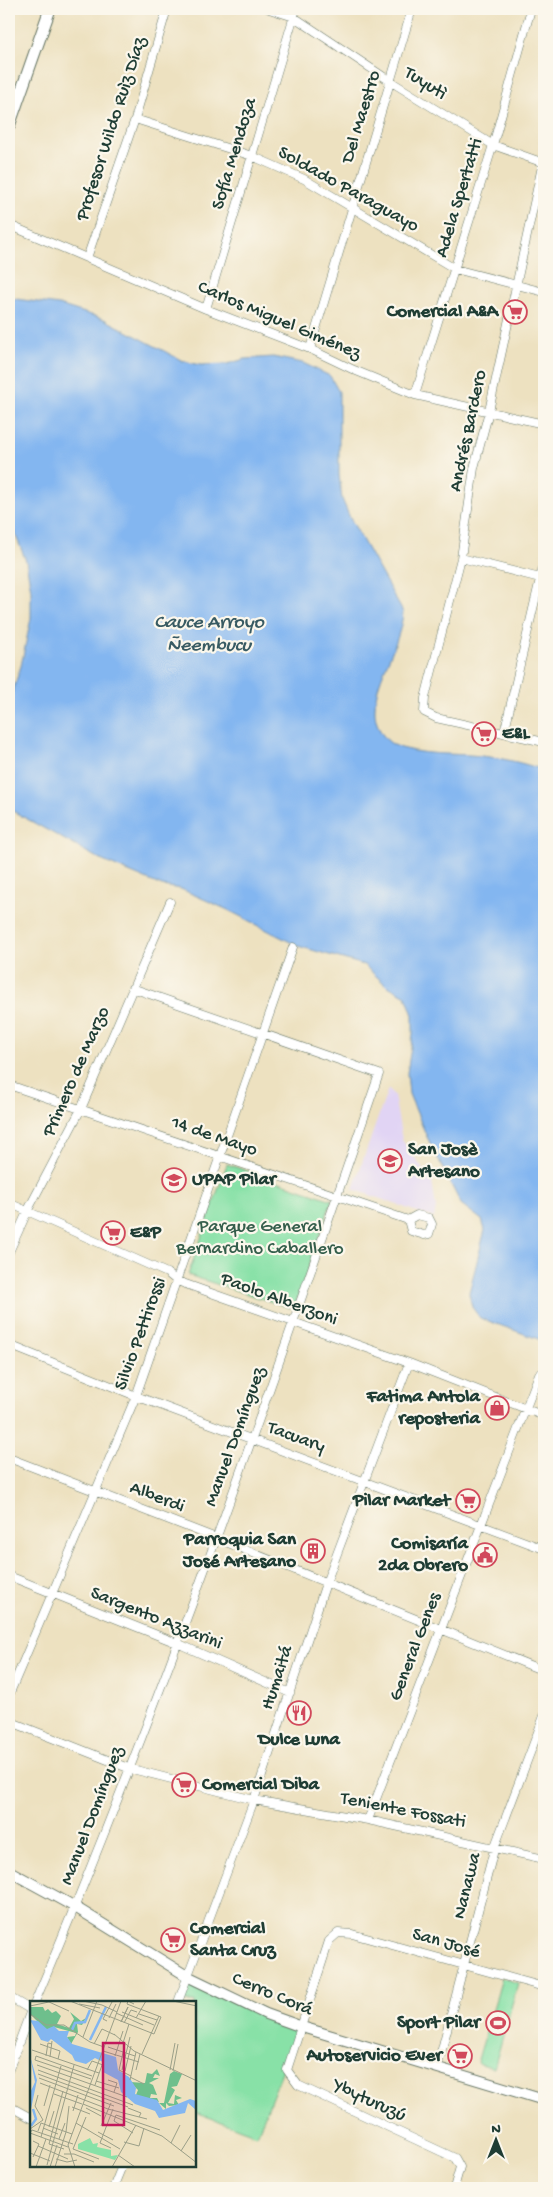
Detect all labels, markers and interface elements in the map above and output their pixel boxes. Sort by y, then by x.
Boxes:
street label: Profesor Wildo Ruìz Díaz [71,34,153,225]
street label: Tuyutì [398,61,451,106]
street label: Del Maestro [336,68,387,168]
street label: Sofía Mendoza [207,94,263,213]
street label: Adela Spertatti [431,135,489,261]
street label: Soldado Paraguayo [273,142,423,238]
street label: Carlos Miguel Giménez [194,276,365,366]
supermarket icon: Comercial A&A [502,299,528,325]
place label: Comercial A&A [386,301,500,324]
street label: Andrés Bardero [445,368,493,494]
water label: Cauce Arroyo Ñeembucu [154,612,265,658]
supermarket icon: E&L [471,721,497,747]
place label: E&L [502,723,531,746]
street label: Primero de Marzo [38,1003,116,1141]
street label: 14 de Mayo [167,1111,260,1162]
place label: San Josè Artesano [407,1139,480,1184]
school or university icon: San Josè Artesano [377,1148,403,1174]
school or university icon: UPAP Pilar [161,1167,187,1193]
place label: UPAP Pilar [192,1169,278,1192]
park label: Parque General Bernardino Caballero [175,1216,344,1261]
supermarket icon: E&P [100,1220,126,1246]
place label: E&P [130,1222,163,1245]
street label: Paolo Alberzoni [216,1268,341,1332]
street label: Silvio Pettirossi [110,1274,172,1394]
street label: Manuel Domínguez [200,1363,272,1510]
place label: Fatima Antola reposteria [366,1386,481,1431]
shop icon: Fatima Antola reposteria [484,1395,510,1421]
street label: Tacuary [263,1417,329,1459]
street label: Alberdi [126,1477,188,1519]
supermarket icon: Pilar Market [455,1488,481,1514]
place label: Pilar Market [352,1490,452,1513]
place label: Parroquia San José Artesano [182,1529,297,1574]
place label: Comisaría 2da Obrero [378,1533,469,1578]
building icon: Parroquia San José Artesano [300,1538,326,1564]
public building icon: Comisaría 2da Obrero [472,1542,498,1568]
street label: Sargento Azzarini [87,1582,225,1656]
street label: General Genes [385,1589,448,1704]
street label: Humaitá [257,1642,300,1713]
restaurant icon: Dulce Luna [286,1700,312,1726]
place label: Dulce Luna [256,1729,341,1752]
street label: Manuel Domínguez [56,1743,130,1889]
supermarket icon: Comercial Diba [171,1772,197,1798]
place label: Comercial Diba [201,1774,321,1797]
street label: Teniente Fossati [337,1787,468,1834]
street label: Nanawa [449,1849,488,1922]
place label: Comercial Santa Cruz [189,1918,277,1963]
street label: San José [409,1923,483,1965]
supermarket icon: Comercial Santa Cruz [160,1927,186,1953]
street label: Cerro Corá [228,1968,317,2023]
inset map [30,2001,196,2167]
sports icon: Sport Pilar [485,2010,511,2036]
place label: Sport Pilar [397,2012,482,2035]
supermarket icon: Autoservicio Ever [447,2043,473,2069]
place label: Autoservicio Ever [306,2045,444,2068]
street label: Ybyturuzú [327,2073,409,2128]
north arrow [470,2114,520,2164]
text: N [491,2121,501,2138]

